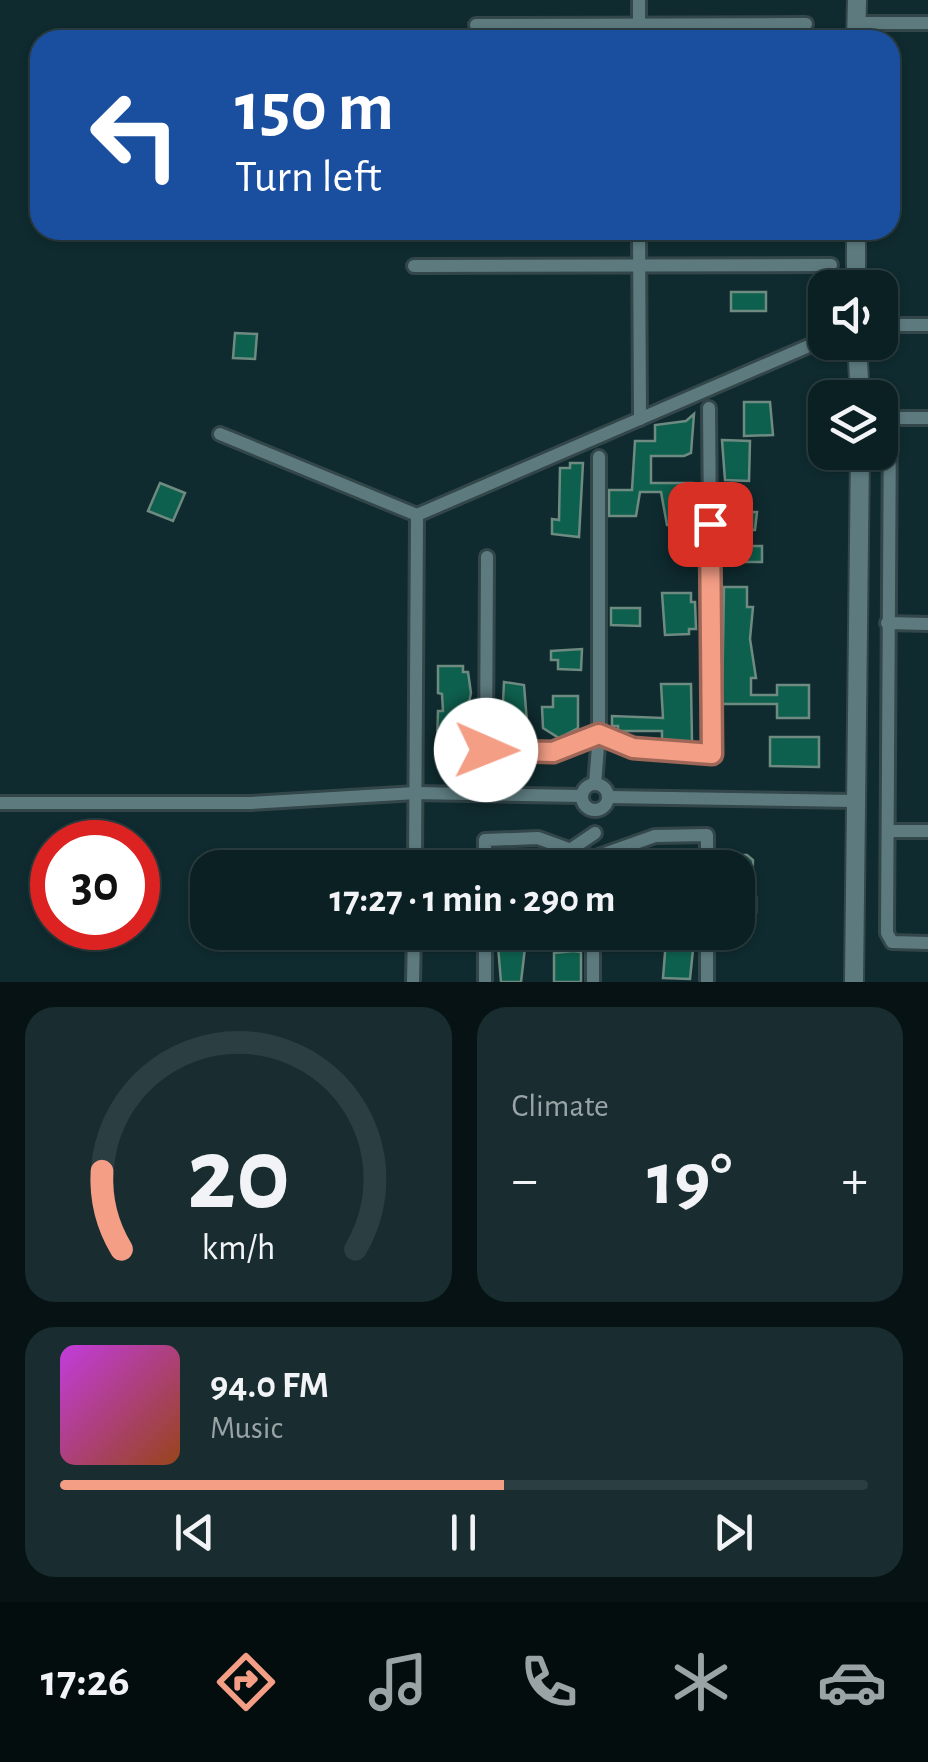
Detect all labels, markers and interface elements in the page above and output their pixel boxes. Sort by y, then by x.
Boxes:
icon: left [70,70,200,200]
text: 150 m [235,73,394,143]
text: Turn left [235,155,382,200]
map controls [808,270,898,470]
button: sound [808,270,898,360]
button: layers [808,380,898,470]
pin [668,482,753,567]
icon: arrive [683,497,738,552]
position arrow [434,698,538,802]
speed limit sign: 30 [30,820,160,950]
text: 17:27 · 1 min · 290 m [329,881,616,919]
text: Climate [512,1090,609,1122]
text: 20 [187,1124,290,1228]
text: 19° [647,1143,732,1218]
text: − [512,1153,538,1208]
text: + [842,1153,868,1208]
text: km/h [201,1230,275,1266]
text: 94.0 FM [210,1367,329,1405]
text: Music [210,1412,283,1444]
icon: previous [167,1505,222,1560]
icon: pause [436,1505,491,1560]
icon: next [706,1505,761,1560]
icon: directions [211,1647,281,1717]
icon: music [363,1647,433,1717]
icon: phone [514,1647,584,1717]
icon: climate [666,1647,736,1717]
icon: car [817,1647,887,1717]
text: 17:26 [41,1659,130,1704]

